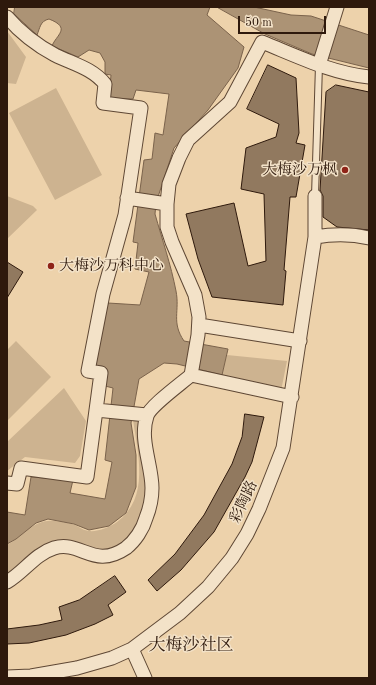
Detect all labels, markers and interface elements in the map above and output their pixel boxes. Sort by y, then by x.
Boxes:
scale bar [240,8,328,34]
text: 50 m [245,17,272,29]
place label: 大梅沙万枫 [262,161,337,179]
marker: 大梅沙万枫 [340,165,350,175]
place label: 大梅沙万科中心 [59,257,164,275]
marker: 大梅沙万科中心 [46,261,56,271]
street label: 彩陶路 [226,478,262,526]
district label: 大梅沙社区 [149,636,233,656]

